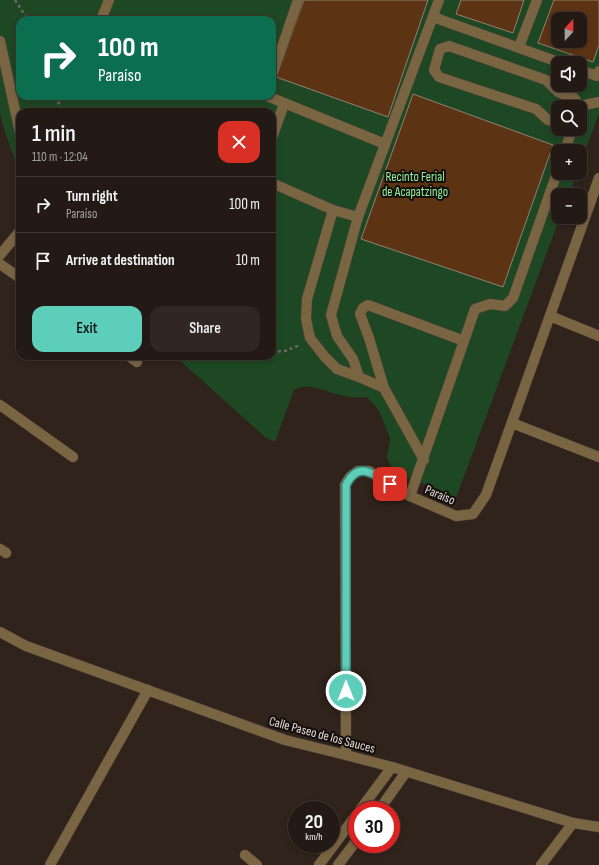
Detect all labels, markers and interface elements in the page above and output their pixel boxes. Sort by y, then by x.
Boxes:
north arrow [551,12,587,48]
map controls [551,12,587,224]
text: 100 m [98,31,159,64]
icon: right [32,32,84,84]
button: sound [551,56,587,92]
text: Paraíso [98,65,141,86]
button: search [551,100,587,136]
text: 1 min [32,119,76,148]
button: close [218,121,260,163]
button: + [551,144,587,180]
text: 110 m · 12:04 [32,149,88,165]
park label: Recinto Ferial de Acapatzingo [382,169,448,200]
text: Turn right [66,187,118,206]
button: − [551,188,587,224]
icon: right [32,194,54,216]
text: 100 m [229,195,260,214]
text: Paraíso [66,206,97,222]
icon: arrive [32,250,54,272]
text: Arrive at destination [66,251,175,270]
text: 10 m [236,251,260,270]
button: Exit [32,306,142,352]
button: Share [150,306,260,352]
pin [373,467,407,501]
icon: arrive [379,473,401,495]
street label: Paraíso [422,482,458,508]
position arrow [325,670,367,712]
street label: Calle Paseo de los Sauces [267,713,377,757]
speed limit sign: 30 [348,801,400,853]
text: 20 [305,810,323,834]
text: km/h [305,831,323,843]

